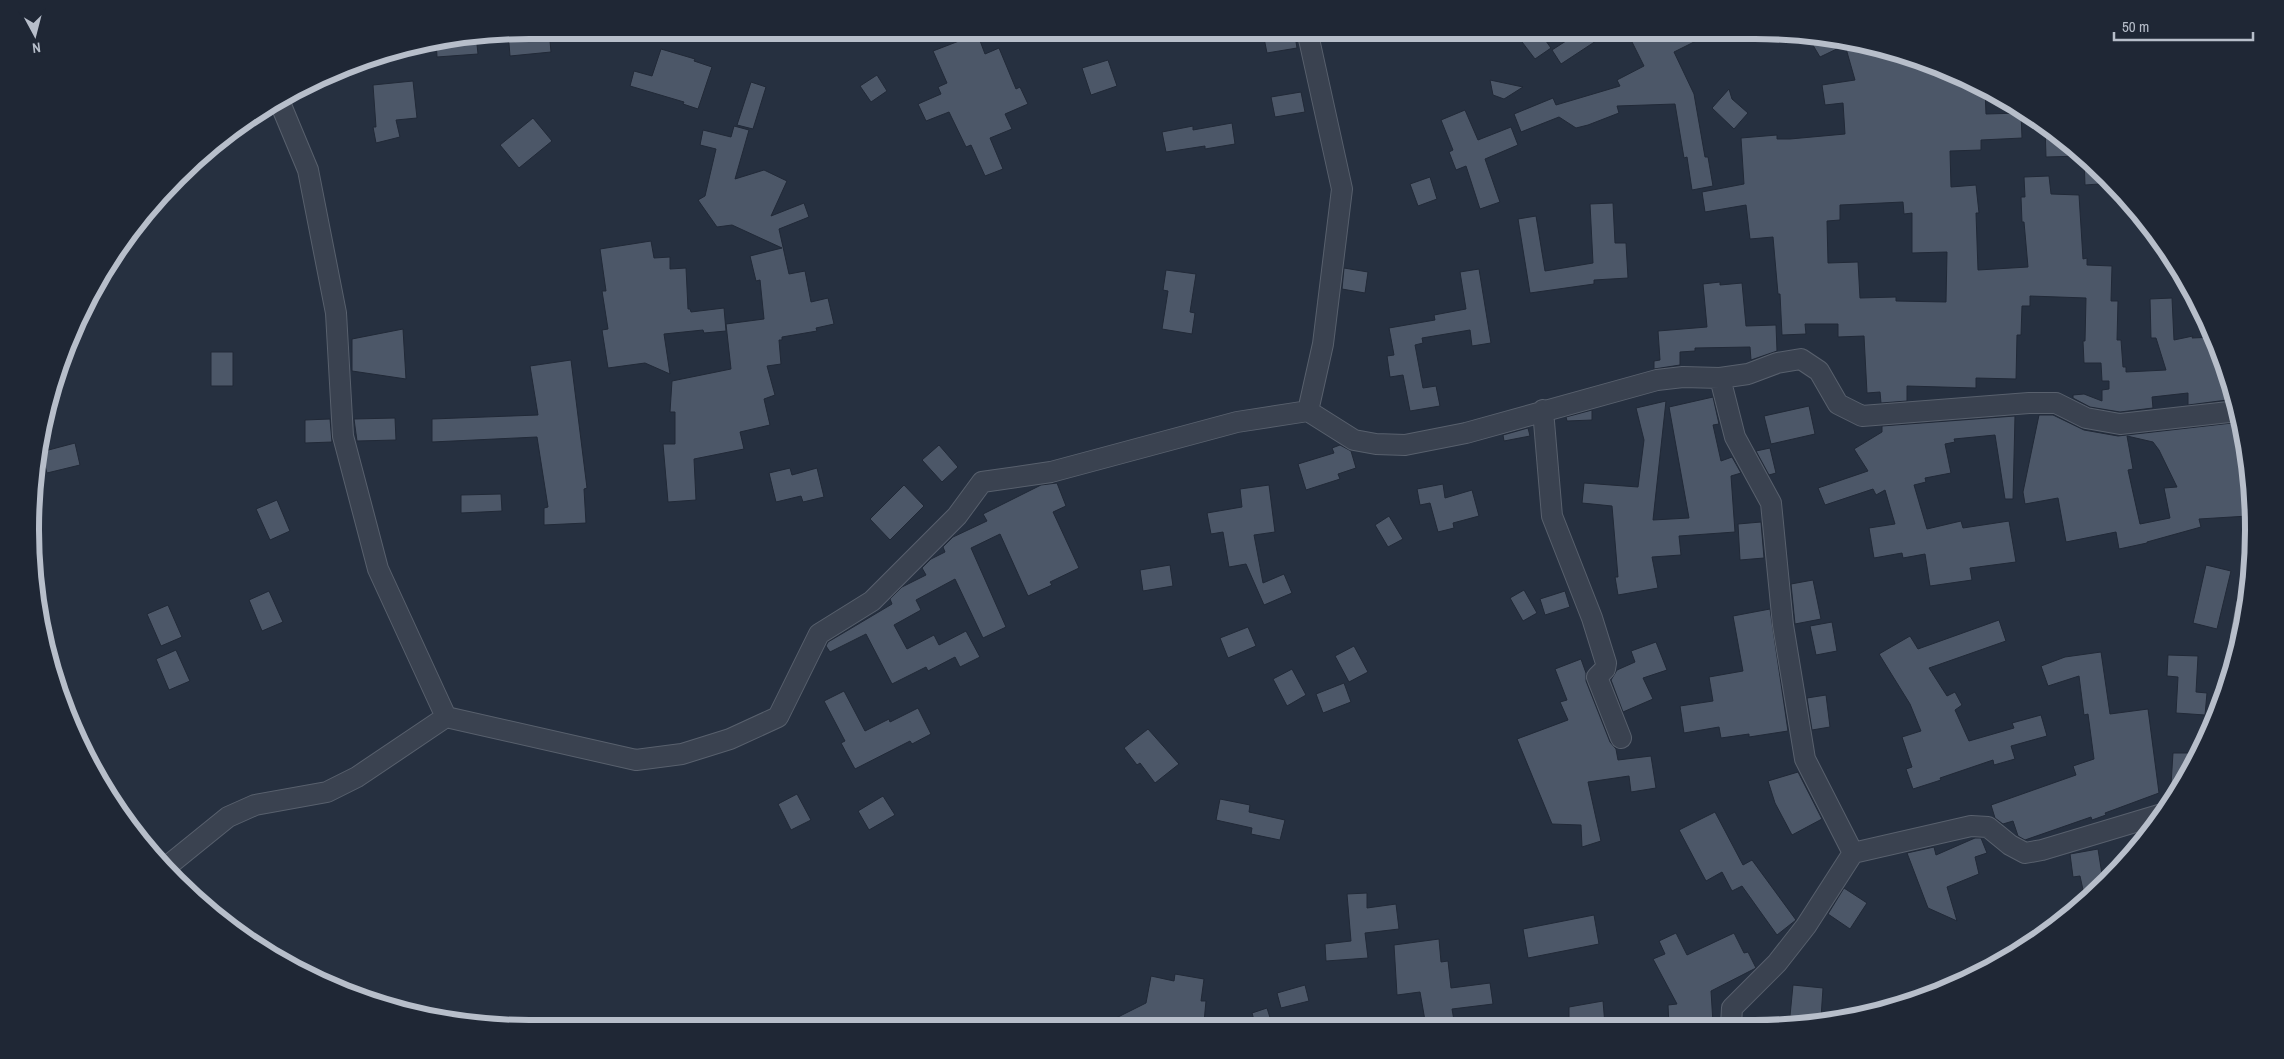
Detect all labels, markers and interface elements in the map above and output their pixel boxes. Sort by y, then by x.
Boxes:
north arrow [10,10,60,60]
scale bar [2114,10,2253,42]
text: 50 m [2122,16,2149,37]
text: N [31,38,42,57]

